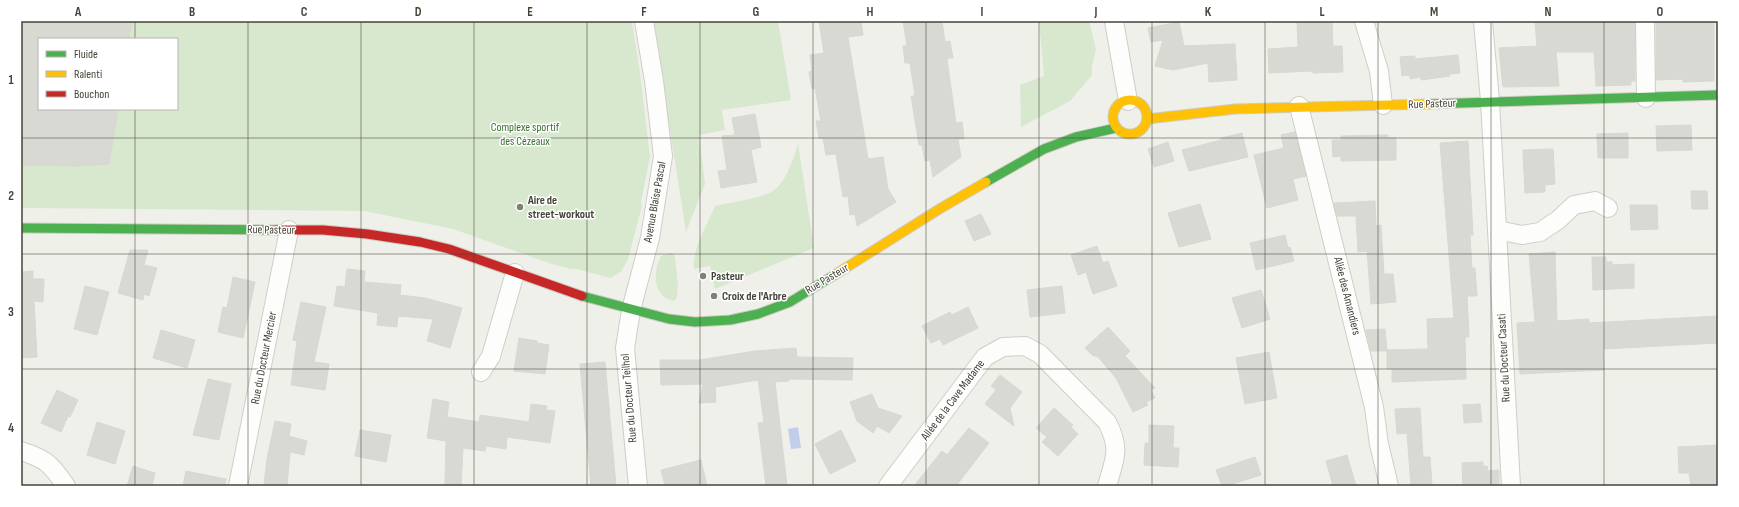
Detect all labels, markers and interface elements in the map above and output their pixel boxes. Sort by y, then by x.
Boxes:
text: A [74,4,82,20]
text: B [189,4,195,20]
text: C [301,4,308,20]
text: D [415,4,422,20]
text: E [527,4,533,20]
text: F [641,4,647,20]
text: G [753,4,760,20]
text: H [867,4,874,20]
text: I [981,4,984,20]
text: J [1094,4,1098,20]
text: K [1205,4,1212,20]
text: L [1319,4,1325,20]
text: M [1430,4,1438,20]
text: N [1545,4,1552,20]
text: O [1657,4,1664,20]
legend [38,38,178,110]
text: Fluide [74,47,98,62]
text: Ralenti [74,67,102,82]
text: 1 [8,72,14,88]
text: Bouchon [74,87,109,102]
street label: Rue Pasteur [1408,96,1457,112]
park label: Complexe sportif des Cézeaux [491,120,560,149]
street label: Avenue Blaise Pascal [640,160,670,245]
text: 2 [8,188,14,204]
place label: Aire de street-workout [527,193,594,222]
marker: Aire de street-workout [515,202,525,212]
street label: Rue Pasteur [247,222,296,238]
street label: Allée des Amandiers [1330,254,1364,337]
street label: Rue Pasteur [803,260,852,298]
place label: Pasteur [711,269,744,284]
marker: Pasteur [698,271,708,281]
place label: Croix de l'Arbre [722,289,787,304]
marker: Croix de l'Arbre [709,291,719,301]
text: 3 [8,304,14,320]
street label: Rue du Docteur Mercier [248,310,280,406]
street label: Rue du Docteur Casati [1494,313,1514,403]
street label: Rue du Docteur Teilhol [618,353,640,443]
street label: Allée de la Cave Madame [917,357,988,444]
text: 4 [8,420,14,436]

